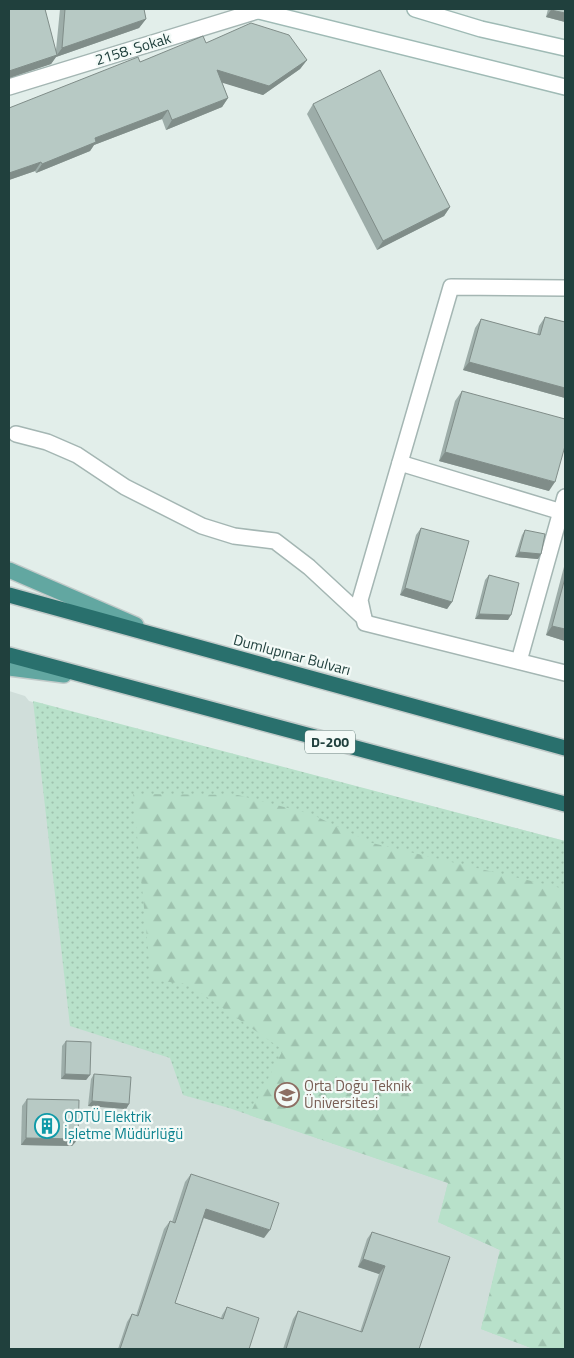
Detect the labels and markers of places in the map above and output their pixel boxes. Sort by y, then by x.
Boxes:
place label: Orta Doğu Teknik Üniversitesi [304,1074,412,1114]
school or university icon: Orta Doğu Teknik Üniversitesi [274,1082,300,1108]
place label: ODTÜ Elektrik İşletme Müdürlüğü [64,1105,183,1145]
building icon: ODTÜ Elektrik İşletme Müdürlüğü [34,1113,60,1139]

